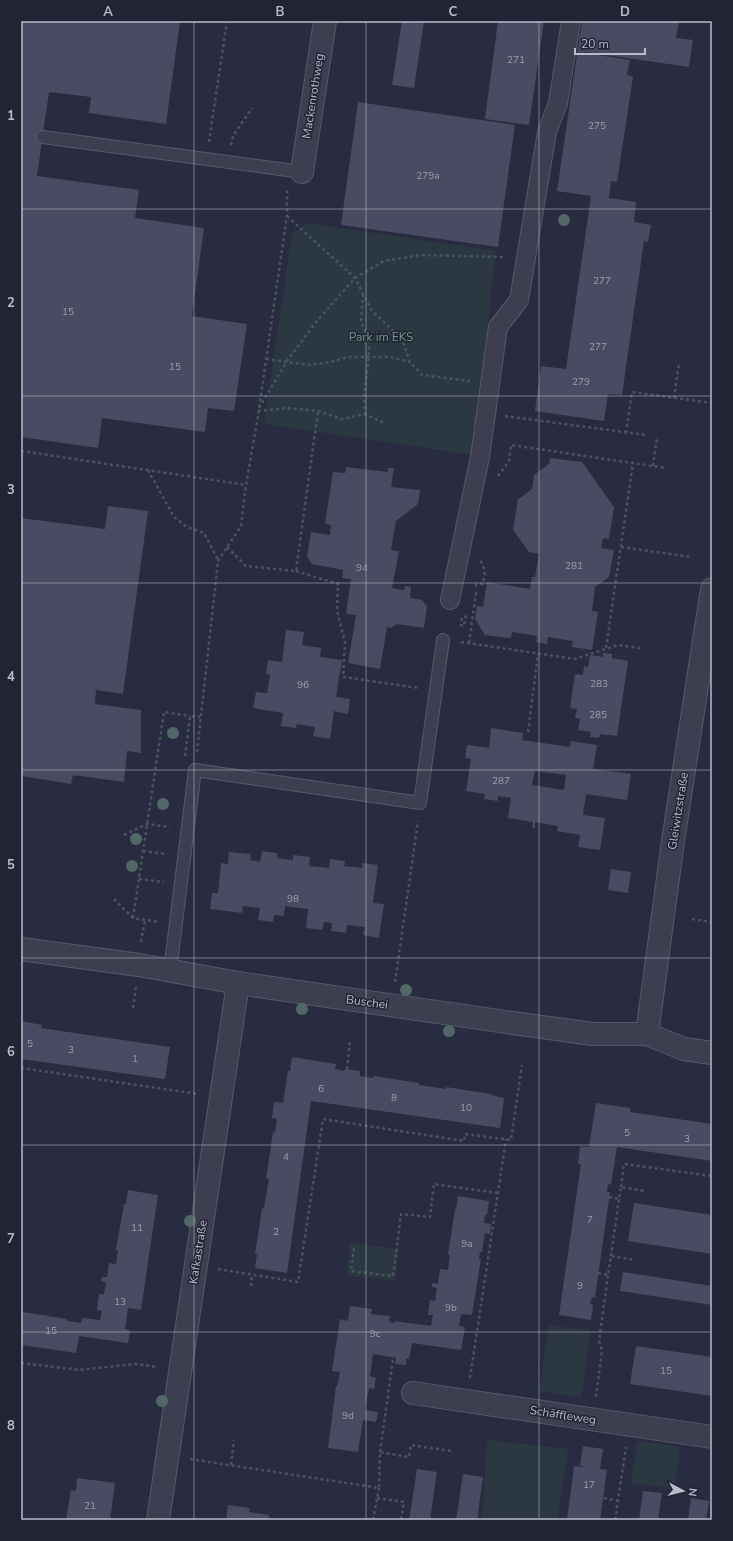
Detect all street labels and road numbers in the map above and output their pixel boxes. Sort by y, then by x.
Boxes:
street label: Mackenrothweg [298,52,328,140]
street label: Gleiwitzstraße [664,771,692,851]
street label: Buschei [345,991,389,1013]
street label: Kafkastraße [185,1219,211,1285]
street label: Schäffleweg [529,1402,597,1428]

